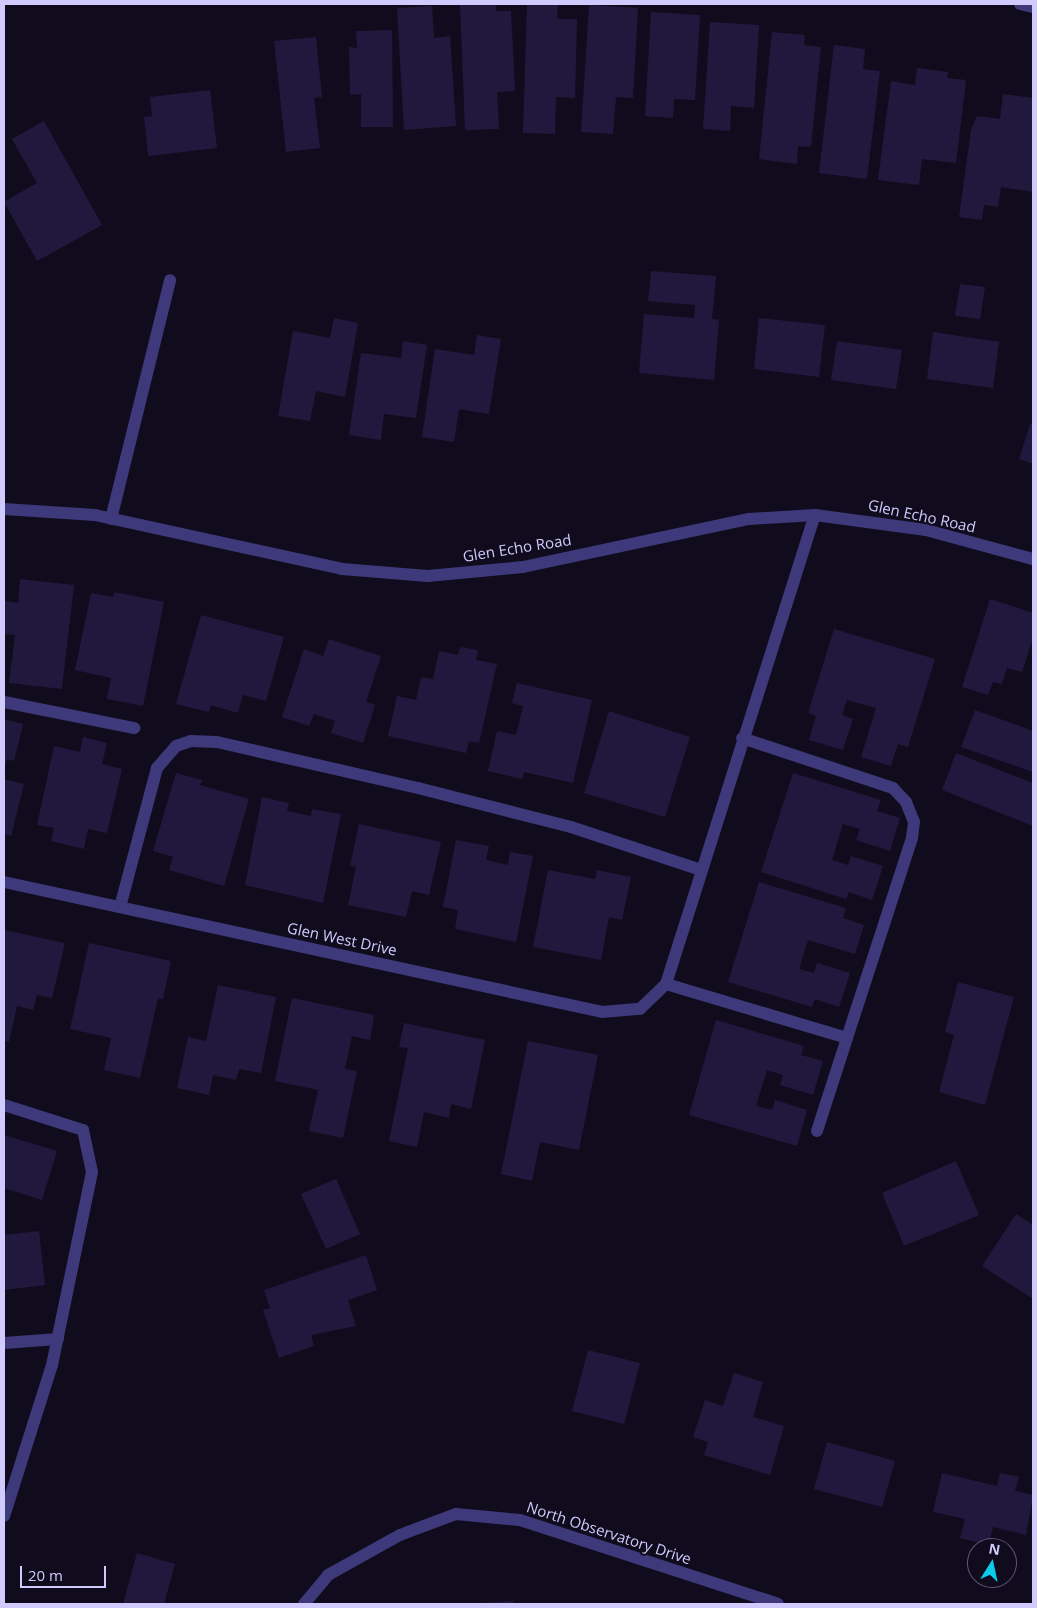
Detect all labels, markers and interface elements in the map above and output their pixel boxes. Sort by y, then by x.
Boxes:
street label: Glen Echo Road [867,496,977,536]
street label: Glen Echo Road [461,531,573,565]
street label: Glen West Drive [286,919,398,959]
street label: North Observatory Drive [524,1498,694,1568]
north arrow [967,1538,1017,1588]
text: N [987,1538,1002,1559]
scale bar [22,1556,109,1588]
text: 20 m [28,1565,63,1585]

